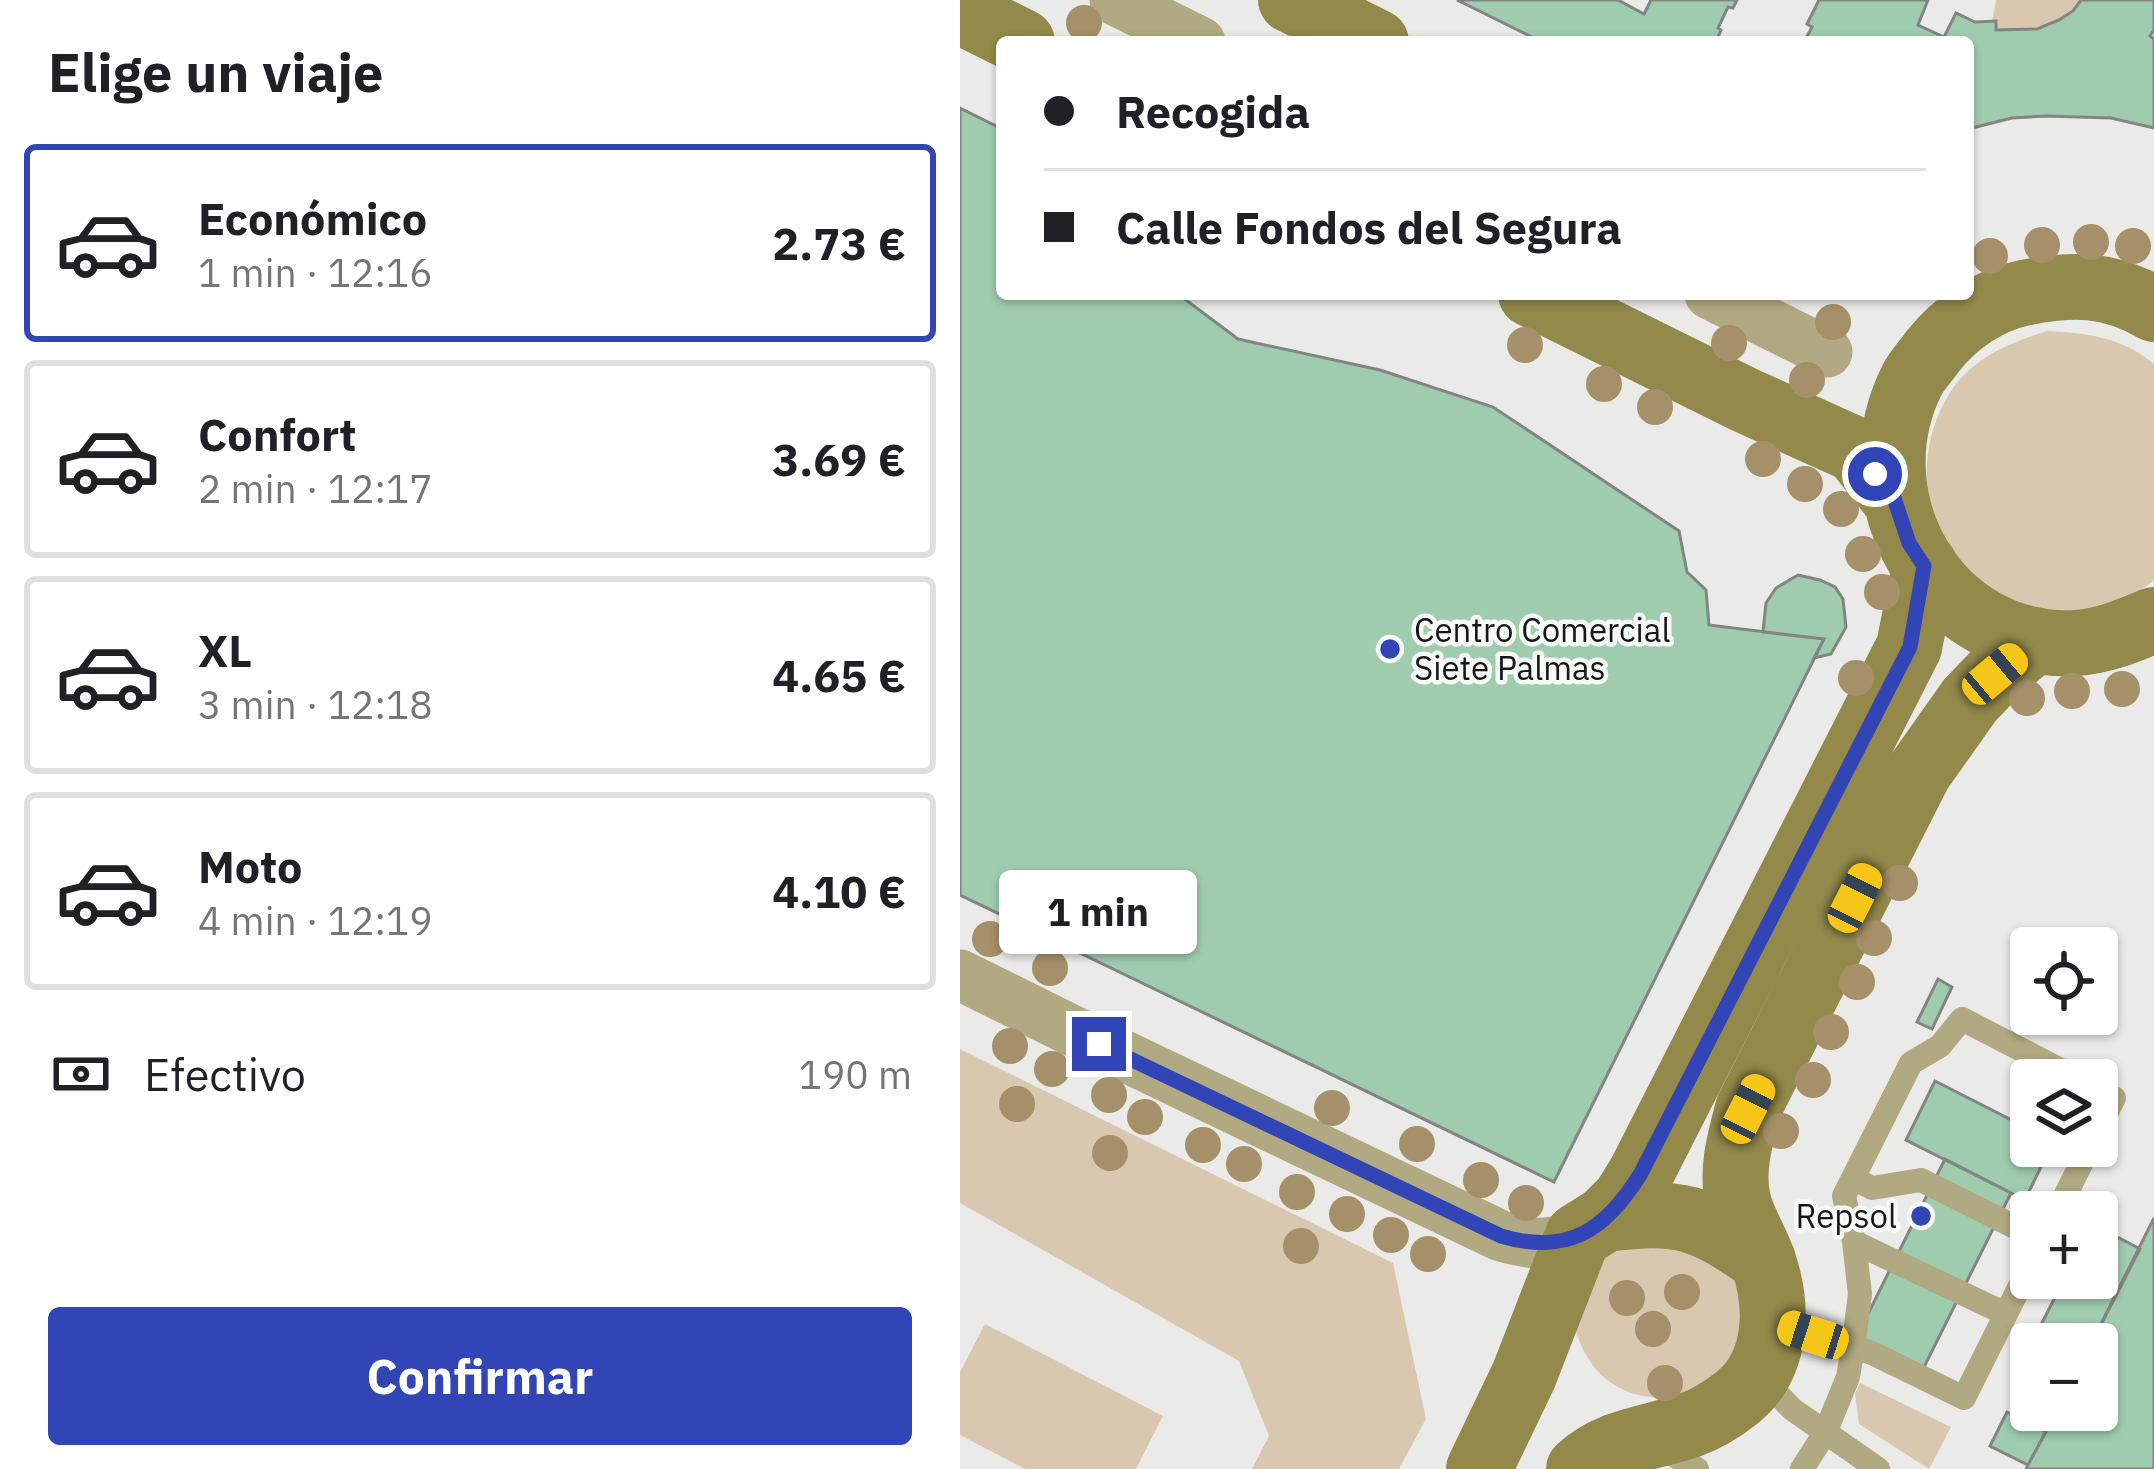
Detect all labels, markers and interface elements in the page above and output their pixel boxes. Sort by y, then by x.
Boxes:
text: Elige un viaje [48,37,383,107]
text: Recogida [1116,82,1310,140]
icon: car [54,189,162,297]
text: Económico [198,189,427,247]
text: Calle Fondos del Segura [1116,198,1622,256]
text: 2.73 € [772,214,906,272]
text: 1 min · 12:16 [198,247,433,298]
icon: car [54,405,162,513]
text: Confort [198,405,357,463]
text: 3.69 € [772,430,906,488]
route start [1848,447,1902,501]
text: 2 min · 12:17 [198,463,433,514]
place label: Centro Comercial Siete Palmas [1414,608,1670,689]
icon: car [54,621,162,729]
text: XL [198,621,252,679]
marker: Centro Comercial Siete Palmas [1377,636,1403,662]
car [1956,637,2034,711]
text: 4.65 € [772,646,906,704]
text: 3 min · 12:18 [198,679,433,730]
icon: car [54,837,162,945]
text: Moto [198,837,302,895]
car [1823,858,1887,938]
text: 4.10 € [772,862,906,920]
callout: 1 min [1000,870,1198,954]
text: 1 min [1047,886,1149,937]
text: 4 min · 12:19 [198,895,433,946]
map controls [2010,927,2118,1431]
button: locate [2010,927,2118,1035]
route end [1072,1017,1126,1071]
icon: cash [48,1041,114,1107]
text: Efectivo [144,1045,306,1103]
text: 190 m [799,1049,912,1100]
button: layers [2010,1059,2118,1167]
car [1716,1069,1780,1149]
button: + [2010,1191,2118,1299]
place label: Repsol [1796,1194,1897,1237]
marker: Repsol [1908,1203,1934,1229]
button: Confirmar [48,1307,912,1445]
car [1773,1307,1853,1363]
button: − [2010,1323,2118,1431]

